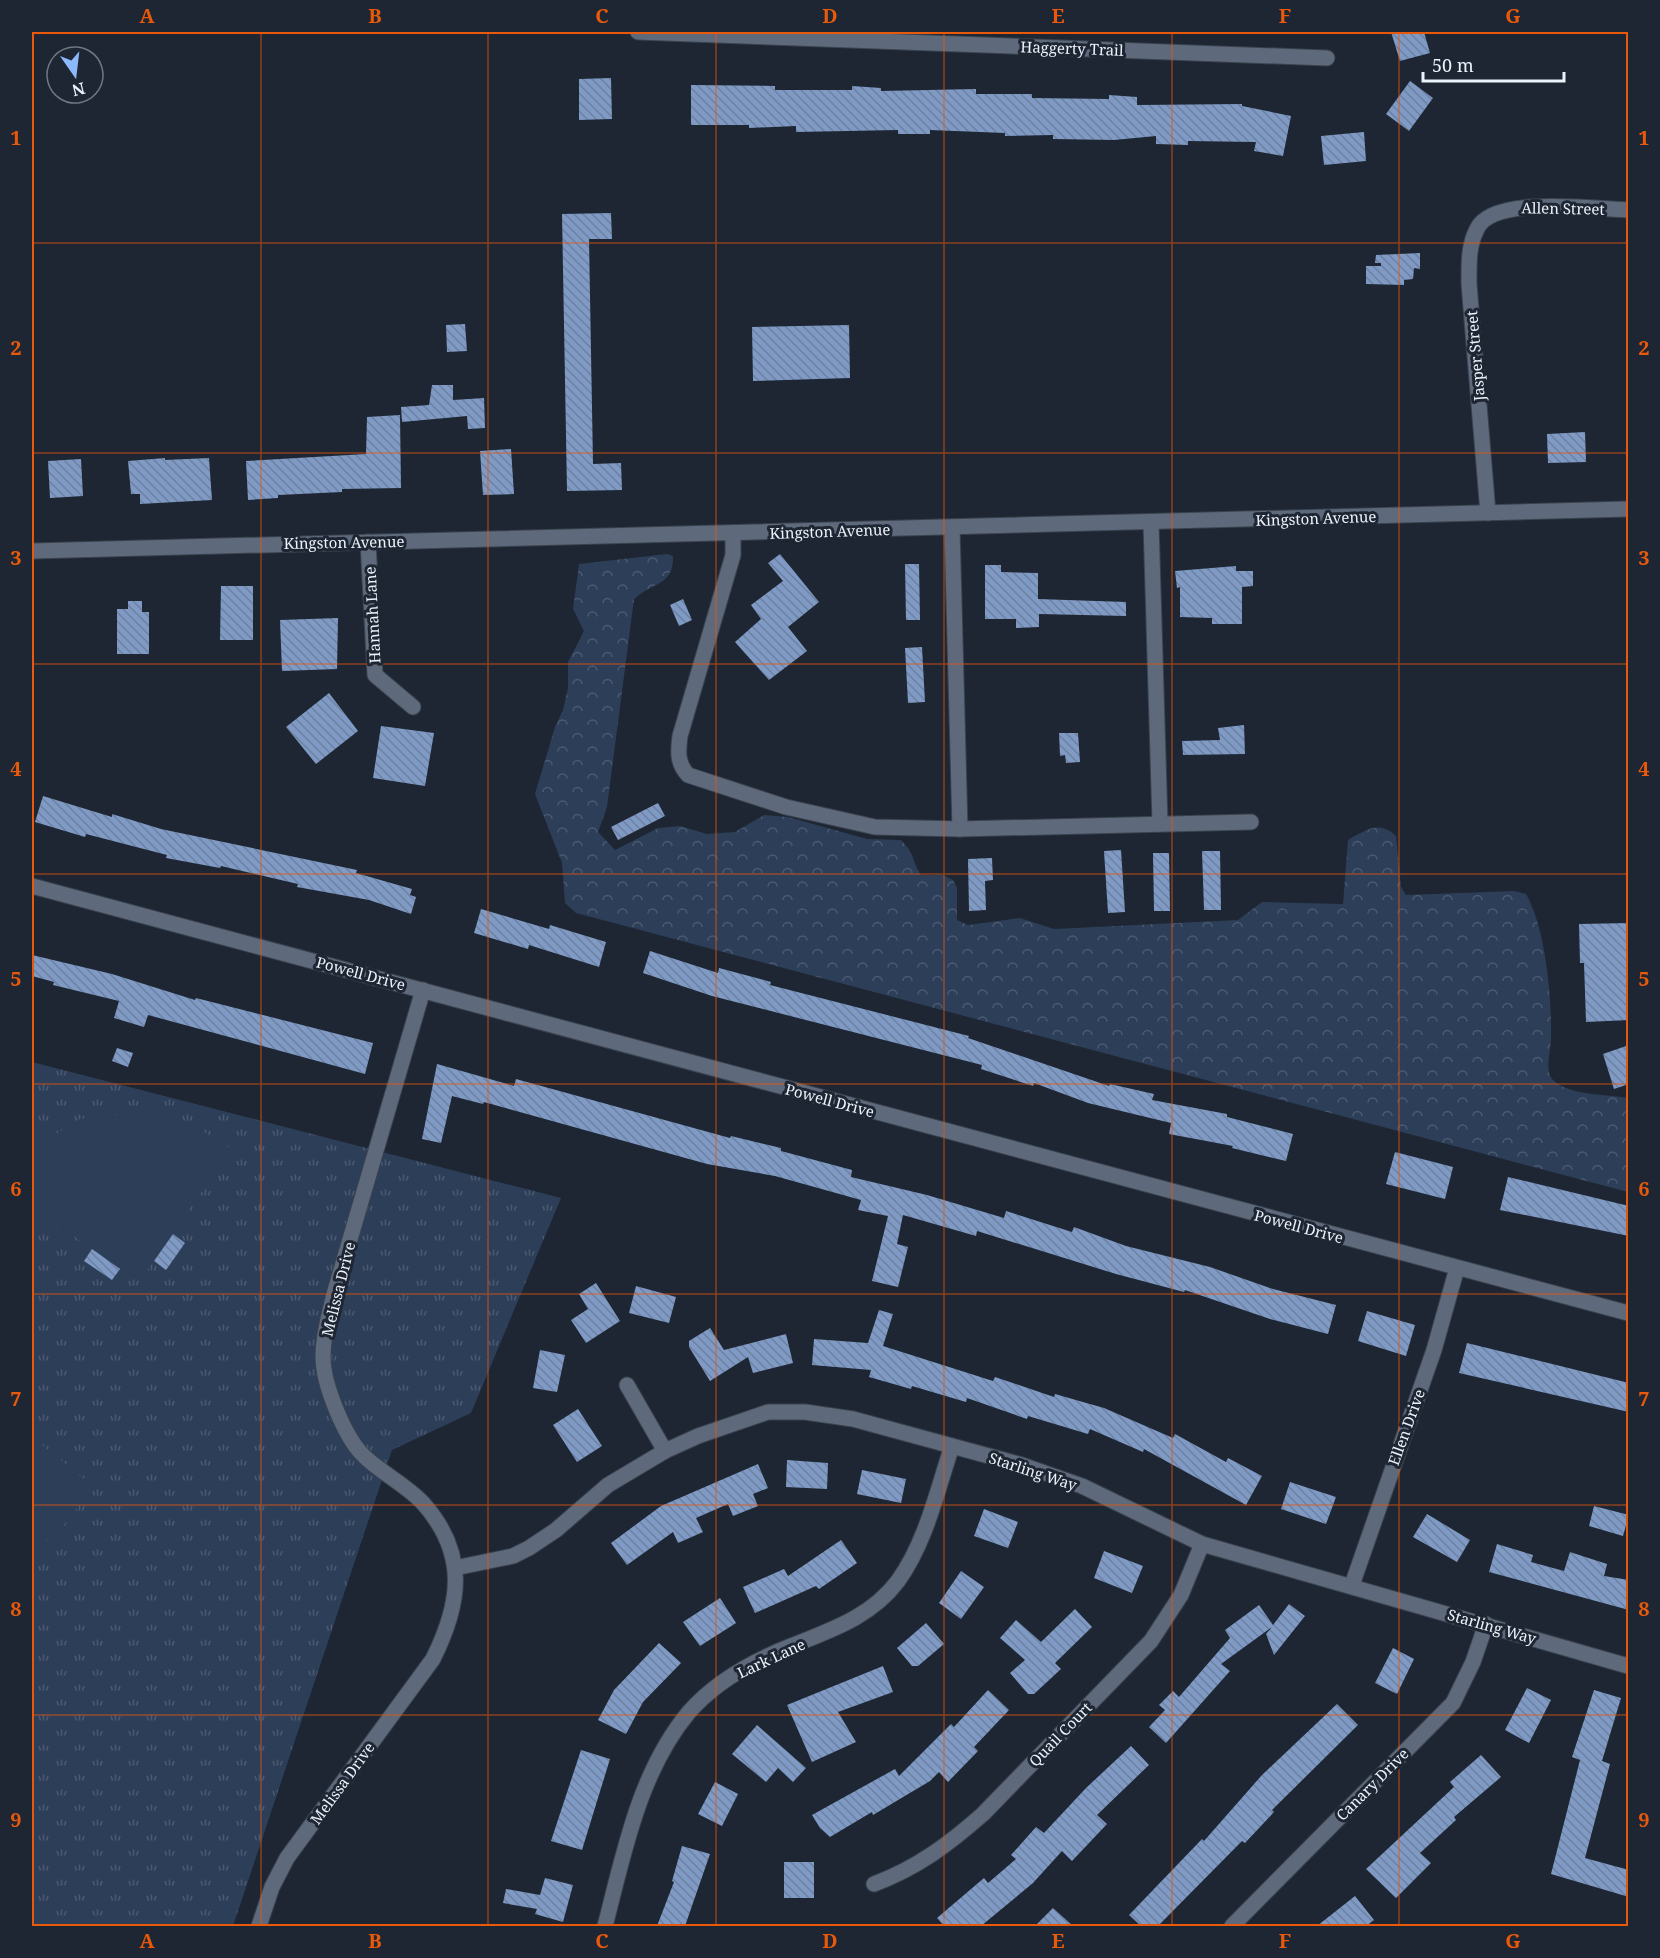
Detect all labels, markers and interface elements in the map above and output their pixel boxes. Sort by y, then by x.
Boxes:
text: A [139,2,155,29]
text: B [368,2,382,29]
text: C [595,2,609,29]
text: D [822,2,838,29]
text: E [1051,2,1065,29]
text: F [1279,2,1291,29]
text: G [1505,2,1521,29]
street label: Haggerty Trail [1020,36,1124,60]
north arrow [45,45,105,105]
scale bar [1423,45,1564,83]
text: 50 m [1432,53,1474,77]
text: N [69,77,87,102]
text: 1 [10,124,22,151]
text: 1 [1638,124,1650,151]
street label: Allen Street [1521,197,1605,219]
street label: Jasper Street [1461,310,1489,403]
text: 2 [10,334,22,361]
text: 2 [1638,334,1650,361]
street label: Kingston Avenue [1255,506,1377,530]
street label: Kingston Avenue [769,519,891,543]
street label: Kingston Avenue [283,531,405,553]
text: 3 [10,544,22,571]
text: 3 [1638,544,1650,571]
street label: Hannah Lane [359,566,385,664]
text: 4 [10,755,22,782]
text: 4 [1638,755,1650,782]
street label: Powell Drive [314,952,408,994]
text: 5 [10,965,22,992]
text: 5 [1638,965,1650,992]
street label: Powell Drive [783,1079,877,1121]
text: 6 [10,1175,22,1202]
text: 6 [1638,1175,1650,1202]
street label: Powell Drive [1252,1205,1346,1247]
street label: Melissa Drive [317,1240,359,1338]
text: 7 [10,1385,22,1412]
text: 7 [1638,1385,1650,1412]
street label: Ellen Drive [1383,1386,1429,1468]
street label: Starling Way [986,1447,1080,1495]
text: 8 [10,1595,22,1622]
text: 8 [1638,1595,1650,1622]
street label: Starling Way [1445,1604,1539,1648]
street label: Lark Lane [734,1634,808,1682]
street label: Quail Court [1024,1697,1096,1771]
street label: Melissa Drive [305,1738,379,1828]
street label: Canary Drive [1331,1743,1413,1825]
text: 9 [10,1806,22,1833]
text: 9 [1638,1806,1650,1833]
text: A [139,1927,155,1954]
text: B [368,1927,382,1954]
text: C [595,1927,609,1954]
text: D [822,1927,838,1954]
text: E [1051,1927,1065,1954]
text: F [1279,1927,1291,1954]
text: G [1505,1927,1521,1954]

